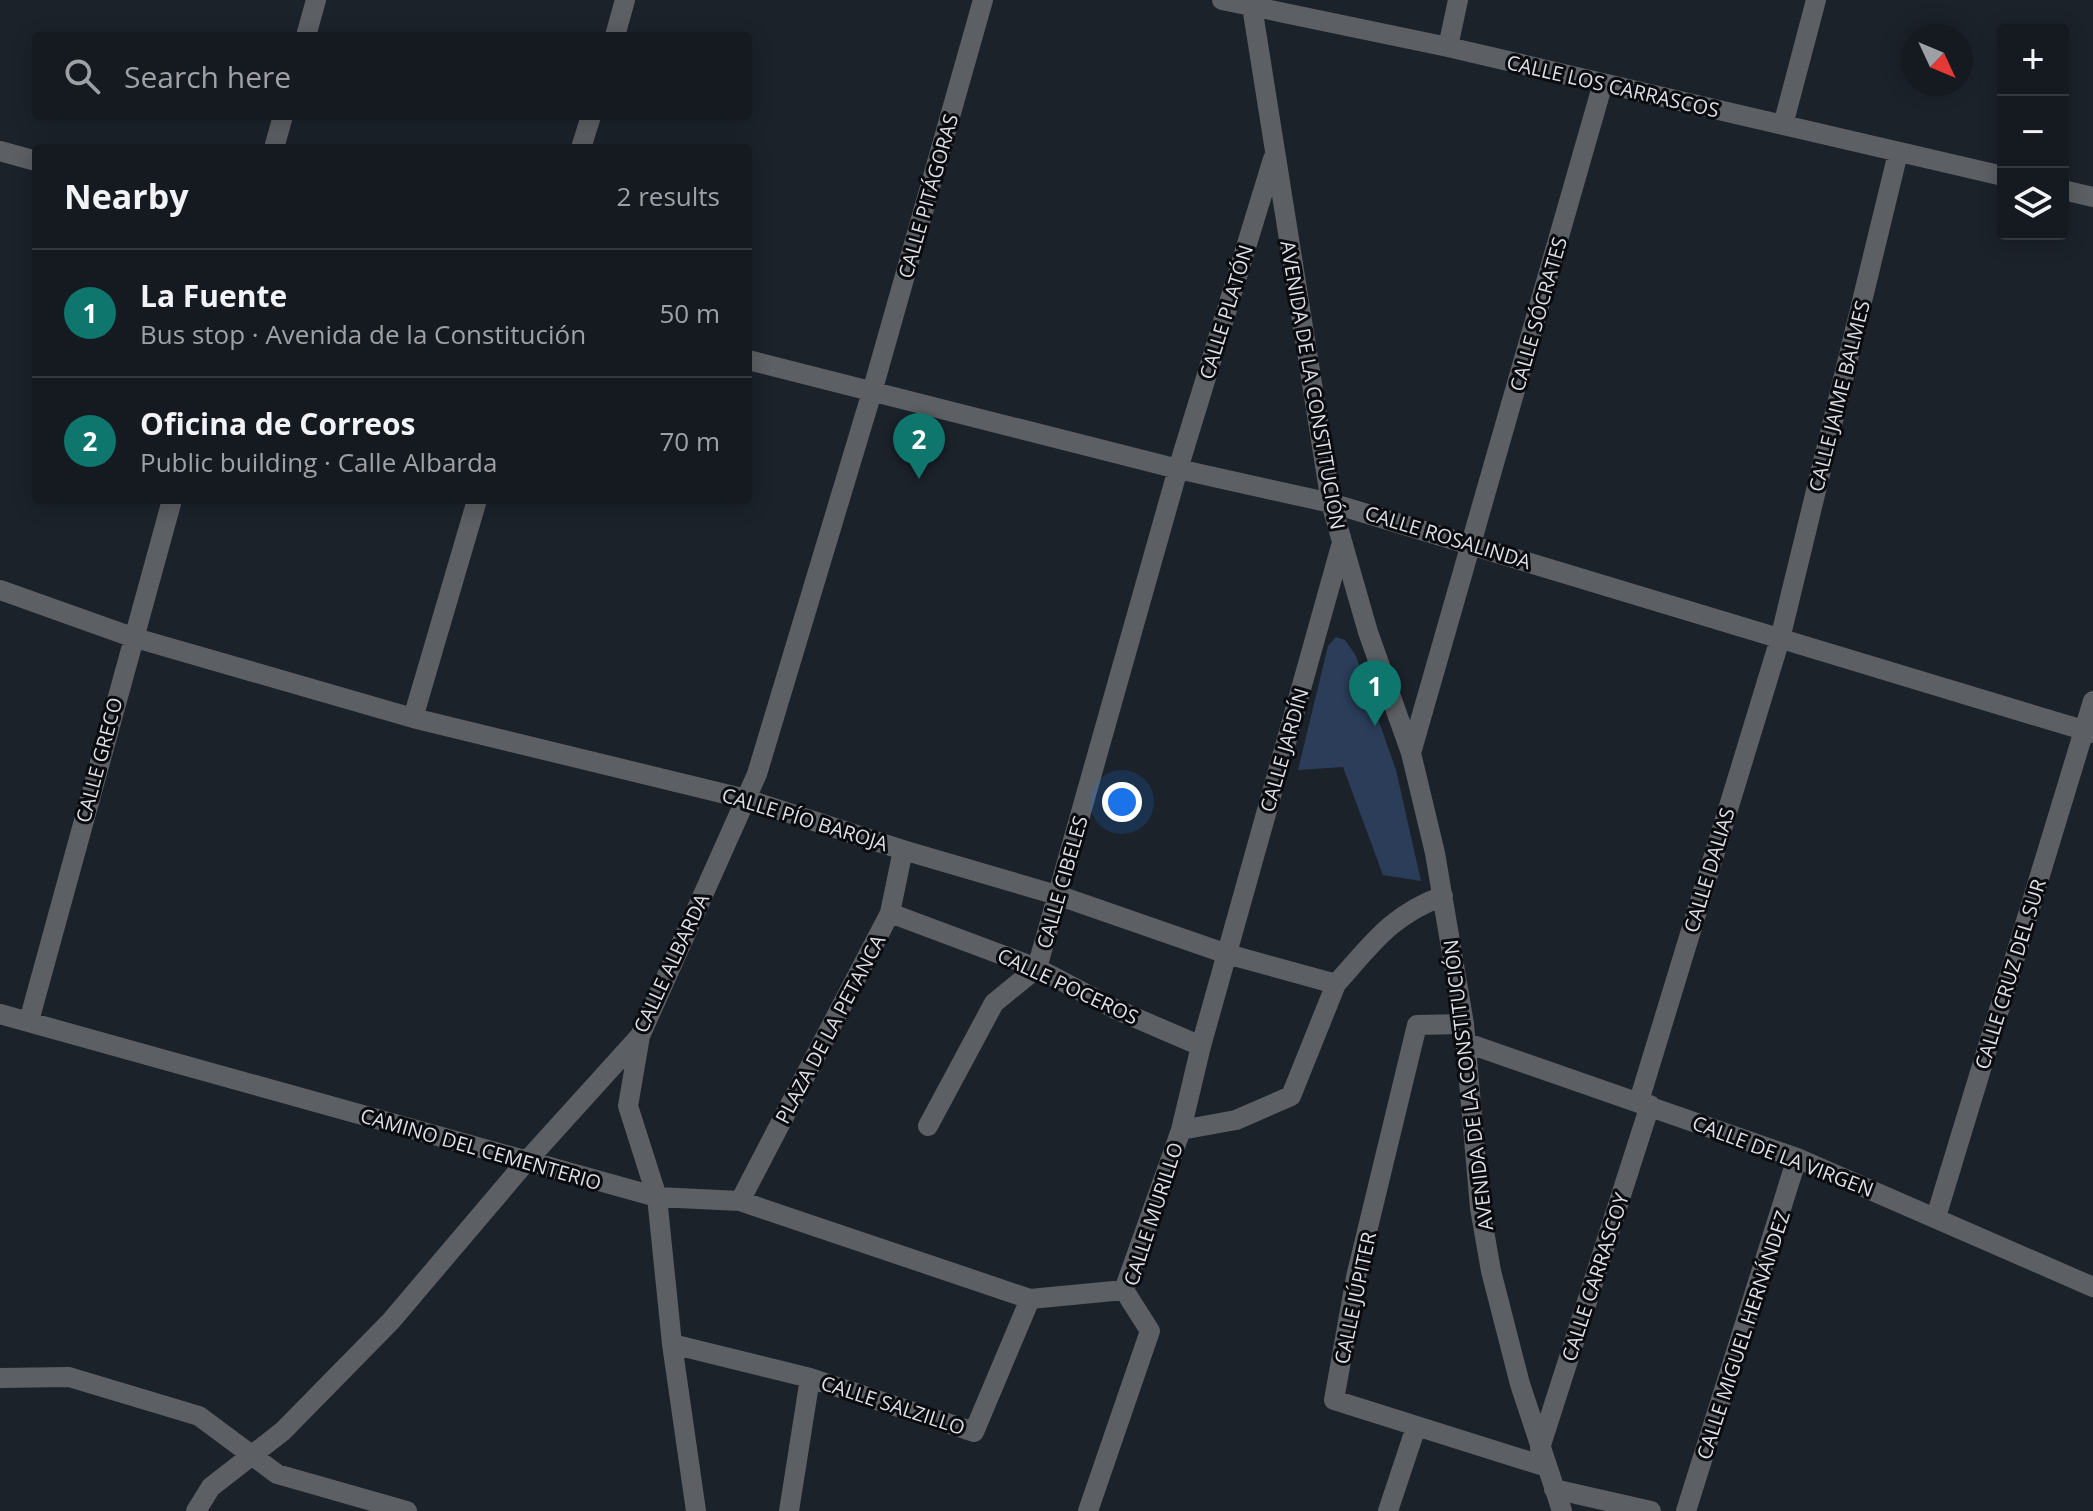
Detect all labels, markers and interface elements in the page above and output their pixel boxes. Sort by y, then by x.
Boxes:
north arrow [1901,24,1973,96]
map controls [1997,24,2069,240]
button: + [1997,24,2069,96]
search box [32,32,752,120]
street label: CALLE LOS CARRASCOS [1504,48,1722,124]
icon: search [60,54,104,98]
text: Search here [124,56,291,97]
button: − [1997,96,2069,168]
street label: CALLE PITÁGORAS [892,111,964,281]
button: layers [1997,168,2069,240]
text: Nearby [64,173,189,219]
text: 2 results [617,178,720,214]
street label: CALLE SÓCRATES [1503,234,1573,394]
street label: AVENIDA DE LA CONSTITUCIÓN [1274,238,1352,532]
street label: CALLE PLATÓN [1193,242,1259,382]
text: La Fuente [140,275,287,316]
text: 1 [83,295,97,331]
text: 50 m [659,295,720,331]
street label: CALLE JAIME BALMES [1802,297,1876,495]
text: Bus stop · Avenida de la Constitución [140,316,586,352]
text: Oficina de Correos [140,403,416,444]
pin: 2 [893,413,945,479]
text: 2 [83,423,97,459]
text: 70 m [659,423,720,459]
text: Public building · Calle Albarda [140,444,497,480]
street label: CALLE ROSALINDA [1362,499,1535,575]
pin: 1 [1349,660,1401,726]
street label: CALLE JARDÍN [1253,685,1315,815]
street label: CALLE GRECO [69,694,129,826]
street label: CALLE PÍO BAROJA [719,781,892,857]
your location [1102,782,1142,822]
street label: CALLE DALIAS [1677,804,1741,936]
street label: CALLE CIBELES [1030,812,1094,952]
street label: CALLE CRUZ DEL SUR [1968,875,2052,1073]
street label: CALLE ALBARDA [627,889,715,1037]
street label: PLAZA DE LA PETANCA [769,929,892,1128]
street label: AVENIDA DE LA CONSTITUCIÓN [1437,938,1499,1232]
street label: CALLE POCEROS [993,942,1143,1030]
street label: CAMINO DEL CEMENTERIO [357,1102,605,1196]
street label: CALLE DE LA VIRGEN [1688,1109,1878,1203]
street label: CALLE MURILLO [1117,1139,1189,1289]
street label: CALLE CARRASCOY [1555,1189,1635,1365]
street label: CALLE MIGUEL HERNÁNDEZ [1690,1207,1796,1463]
street label: CALLE JÚPITER [1328,1229,1382,1367]
street label: CALLE SALZILLO [818,1369,968,1441]

